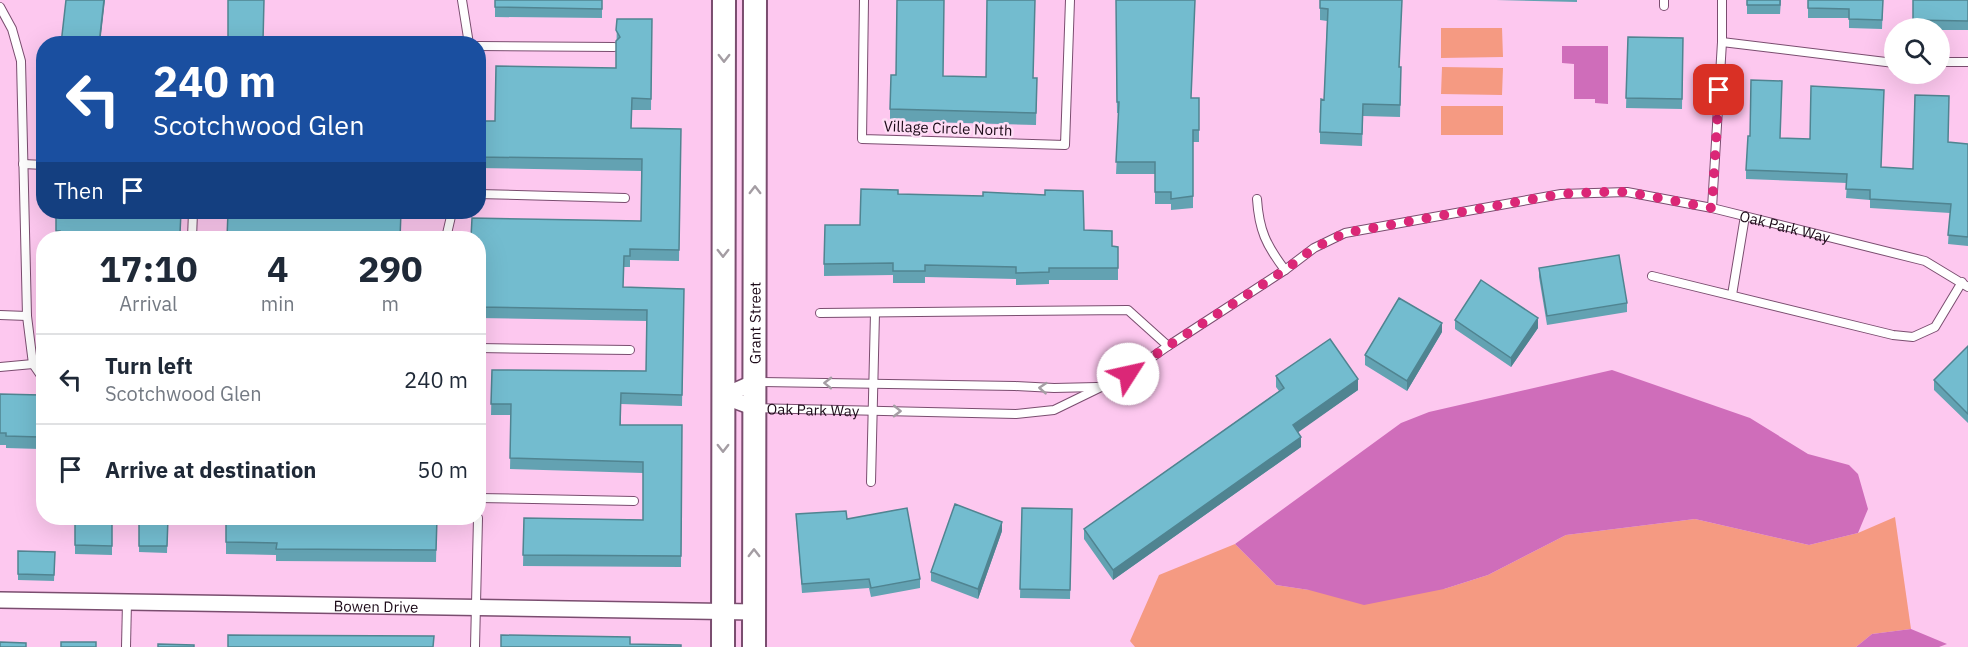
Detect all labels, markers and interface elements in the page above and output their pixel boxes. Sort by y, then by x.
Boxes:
map controls [1884,18,1950,84]
button: search [1884,18,1950,84]
text: 240 m [153,54,276,109]
one-way arrow [718,54,730,63]
icon: left [54,60,132,138]
pin [1693,64,1744,115]
icon: arrive [1702,73,1735,106]
text: Scotchwood Glen [153,107,365,142]
street label: Village Circle North [883,116,1013,140]
icon: arrive [116,174,149,207]
text: Then [54,176,104,205]
one-way arrow [749,186,761,195]
street label: Oak Park Way [1738,206,1833,247]
text: 17:10 [99,245,198,292]
text: 4 [267,245,289,292]
text: 290 [358,245,423,292]
one-way arrow [717,249,729,258]
street label: Grant Street [745,282,764,364]
text: Arrival [119,290,178,317]
text: min [261,290,295,317]
text: m [382,290,399,317]
position arrow [1096,342,1160,406]
text: Turn left [105,351,193,380]
icon: left [54,363,87,396]
text: 240 m [404,365,468,394]
one-way arrow [823,377,832,389]
text: Scotchwood Glen [105,380,262,407]
one-way arrow [1039,381,1048,394]
street label: Oak Park Way [766,399,860,420]
one-way arrow [893,405,902,418]
one-way arrow [717,444,729,453]
icon: arrive [54,453,87,486]
text: Arrive at destination [105,455,316,484]
text: 50 m [417,455,468,484]
one-way arrow [748,549,761,558]
street label: Bowen Drive [333,596,418,616]

